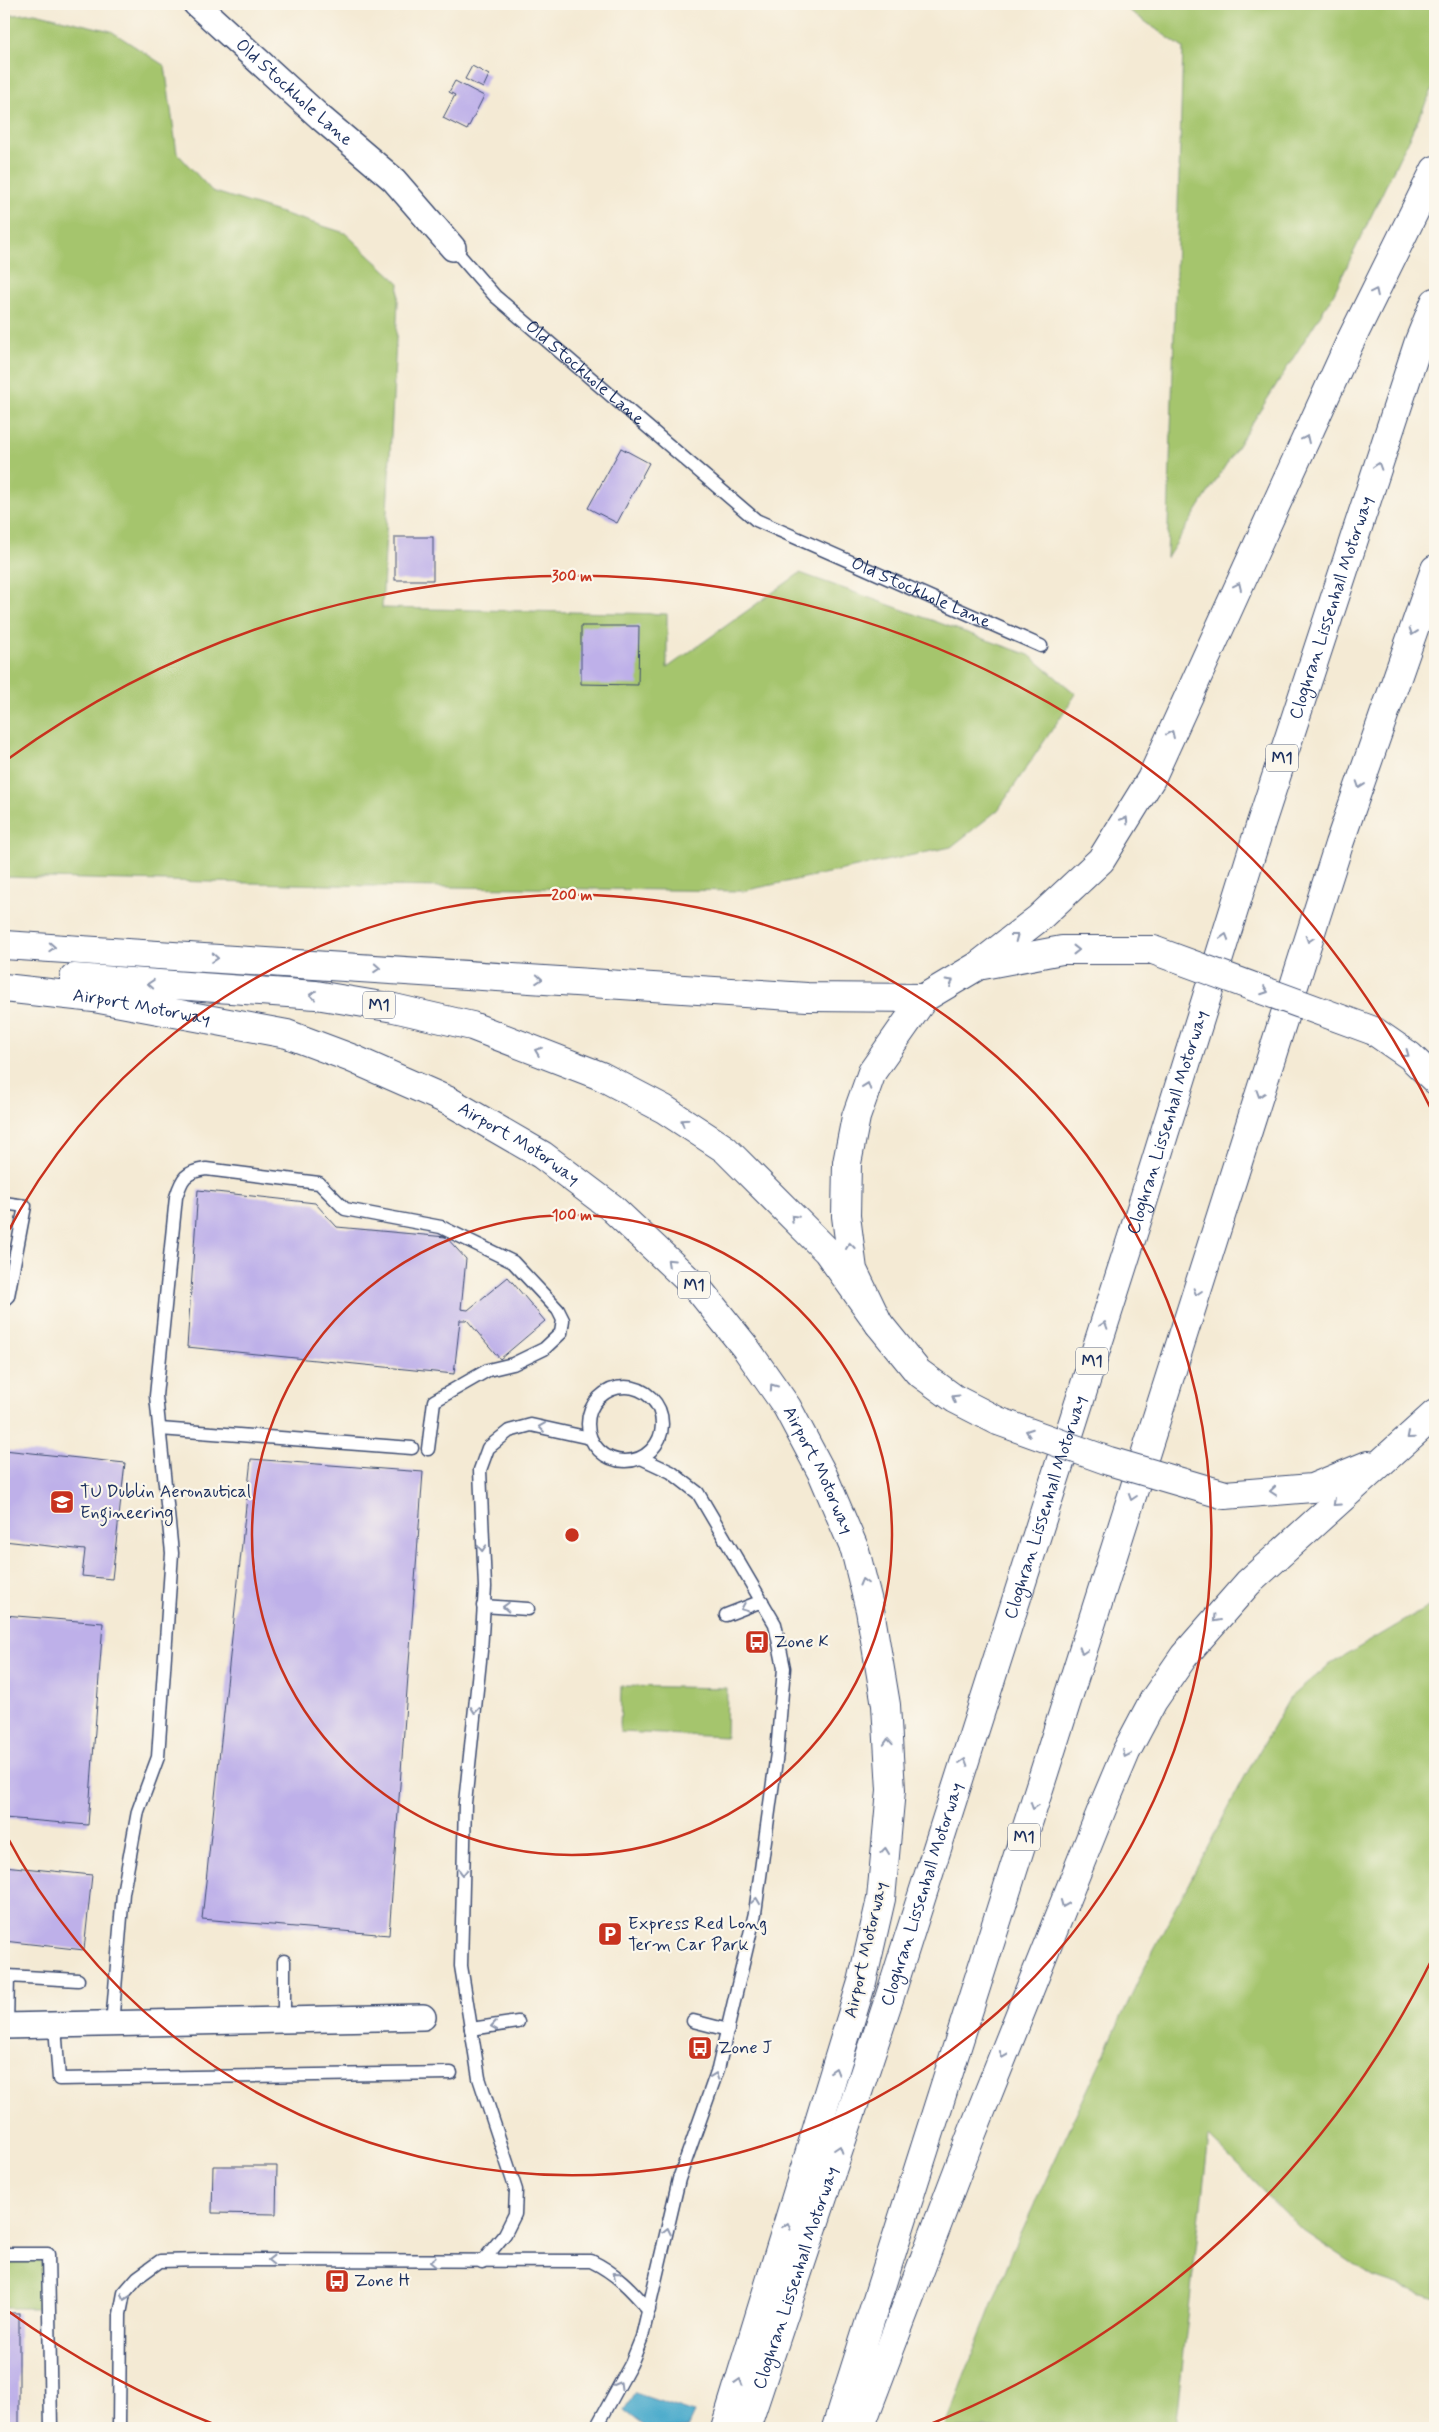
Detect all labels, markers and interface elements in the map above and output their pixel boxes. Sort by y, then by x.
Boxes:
street label: Old Stockhole Lane [230,33,358,152]
one-way arrow [1369,288,1379,297]
street label: Old Stockhole Lane [520,315,650,431]
one-way arrow [1300,435,1310,444]
one-way arrow [1372,463,1382,471]
street label: Cloghran Lissenhall Motorway [1284,493,1379,723]
street label: Old Stockhole Lane [847,552,994,634]
text: 300 m [552,567,592,587]
one-way arrow [1232,583,1242,592]
one-way arrow [1409,627,1419,635]
one-way arrow [1165,730,1175,739]
road number: M1 [1266,744,1298,771]
one-way arrow [1356,780,1366,789]
one-way arrow [1119,816,1129,825]
text: 200 m [552,886,593,906]
one-way arrow [1009,934,1019,943]
one-way arrow [1220,934,1230,942]
one-way arrow [1305,935,1315,943]
one-way arrow [49,942,57,953]
one-way arrow [1072,945,1080,955]
one-way arrow [211,952,219,963]
one-way arrow [373,963,381,974]
one-way arrow [535,974,543,985]
one-way arrow [147,978,155,989]
one-way arrow [945,979,954,989]
street label: Airport Motorway [72,984,212,1031]
one-way arrow [1260,985,1268,995]
one-way arrow [309,990,317,1001]
road number: M1 [363,992,395,1018]
street label: Cloghran Lissenhall Motorway [1122,1007,1214,1238]
one-way arrow [534,1047,543,1058]
one-way arrow [1400,1048,1409,1056]
one-way arrow [861,1083,871,1091]
one-way arrow [1255,1090,1265,1098]
street label: Airport Motorway [453,1097,584,1191]
one-way arrow [680,1119,689,1129]
text: 100 m [552,1206,592,1226]
one-way arrow [790,1215,799,1224]
one-way arrow [845,1242,856,1250]
one-way arrow [667,1259,676,1268]
road number: M1 [678,1272,710,1298]
one-way arrow [1193,1287,1203,1295]
one-way arrow [1098,1321,1108,1330]
road number: M1 [1076,1348,1108,1374]
one-way arrow [770,1384,779,1393]
street label: Cloghran Lissenhall Motorway [999,1393,1093,1622]
one-way arrow [951,1395,960,1405]
street label: Airport Motorway [777,1402,859,1538]
one-way arrow [538,1422,547,1432]
one-way arrow [1025,1428,1034,1438]
one-way arrow [1407,1430,1416,1439]
place label: TU Dublin Aeronautical Engineering [80,1480,251,1527]
one-way arrow [1268,1485,1276,1496]
school or university icon: TU Dublin Aeronautical Engineering [49,1489,75,1515]
one-way arrow [1128,1492,1138,1500]
one-way arrow [1333,1497,1342,1506]
centre of rings [563,1526,581,1544]
one-way arrow [477,1544,488,1552]
one-way arrow [858,1577,869,1586]
one-way arrow [501,1602,509,1613]
one-way arrow [740,1602,749,1612]
one-way arrow [1213,1614,1222,1623]
bus stop icon: Zone K [744,1629,770,1655]
place label: Zone K [774,1630,829,1654]
one-way arrow [1078,1647,1088,1655]
one-way arrow [470,1706,481,1714]
one-way arrow [883,1738,894,1746]
one-way arrow [1122,1748,1132,1757]
one-way arrow [959,1758,969,1766]
street label: Cloghran Lissenhall Motorway [875,1780,969,2009]
one-way arrow [1029,1802,1039,1810]
road number: M1 [1008,1824,1040,1850]
one-way arrow [880,1847,891,1855]
one-way arrow [458,1868,468,1876]
street label: Airport Motorway [839,1879,893,2021]
one-way arrow [751,1897,761,1906]
one-way arrow [1060,1899,1070,1908]
place label: Express Red Long Term Car Park [628,1912,767,1957]
parking icon: Express Red Long Term Car Park [597,1921,623,1947]
one-way arrow [490,2020,499,2030]
bus stop icon: Zone J [687,2035,713,2061]
place label: Zone J [718,2036,772,2060]
one-way arrow [999,2050,1009,2058]
one-way arrow [829,2067,839,2076]
one-way arrow [710,2073,720,2081]
one-way arrow [833,2146,843,2154]
street label: Cloghran Lissenhall Motorway [748,2164,844,2393]
one-way arrow [781,2223,791,2231]
one-way arrow [661,2227,672,2236]
one-way arrow [267,2255,274,2265]
one-way arrow [429,2257,436,2267]
bus stop icon: Zone H [324,2268,350,2294]
place label: Zone H [354,2269,410,2293]
one-way arrow [613,2273,622,2281]
one-way arrow [121,2292,131,2301]
one-way arrow [733,2378,743,2386]
one-way arrow [612,2382,622,2391]

